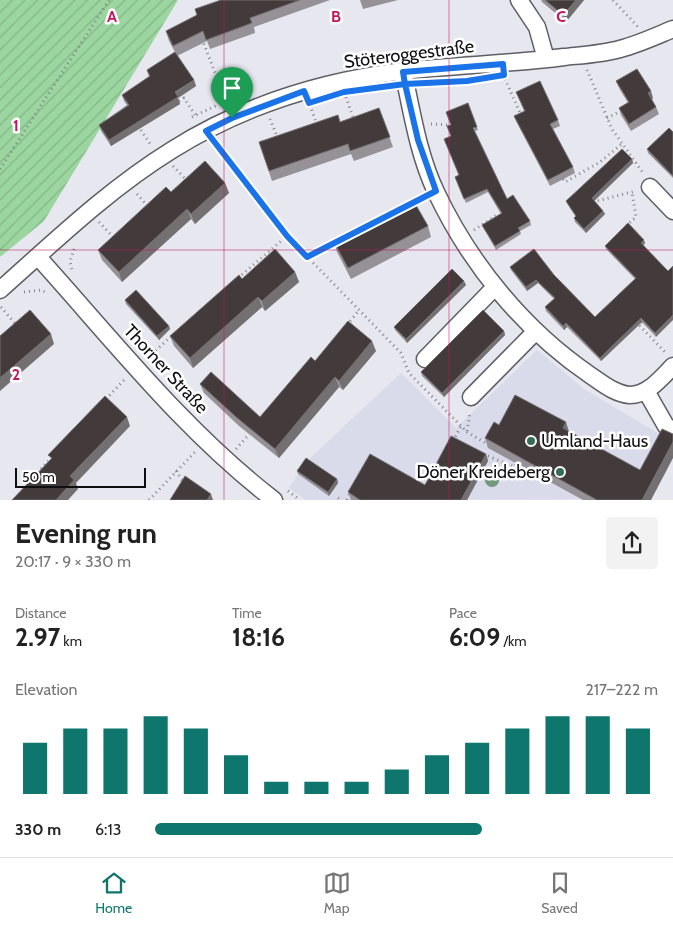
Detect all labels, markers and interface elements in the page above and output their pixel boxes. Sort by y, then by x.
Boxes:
text: A [107,7,117,26]
text: B [331,7,341,26]
text: C [556,7,566,26]
street label: Stöteroggestraße [343,35,475,73]
pin [211,67,253,118]
icon: arrive [218,74,246,102]
text: 1 [13,116,19,135]
street label: Thorner Straße [119,320,213,418]
text: 2 [12,365,20,384]
place label: Umland-Haus [541,430,648,452]
marker: Umland-Haus [525,435,537,447]
place label: Döner Kreideberg [416,461,551,483]
scale bar [15,464,146,488]
marker: Döner Kreideberg [554,466,566,478]
text: 50 m [22,468,55,486]
text: Evening run [15,516,157,550]
button: share [606,517,658,569]
text: 20:17 · 9 × 330 m [15,552,131,571]
text: Distance [15,604,67,622]
text: Time [232,604,262,622]
text: Pace [449,604,477,622]
text: 2.97 [15,622,60,652]
text: 18:16 [232,622,285,652]
text: 6:09 [449,622,500,652]
text: km [60,632,82,650]
text: /km [500,632,527,650]
text: Elevation [15,680,78,699]
text: 217–222 m [585,680,658,699]
text: 330 m [15,820,61,839]
text: 6:13 [95,820,121,839]
tab: Home [95,869,132,917]
tab: Map [323,869,351,917]
tab: Saved [541,869,578,917]

